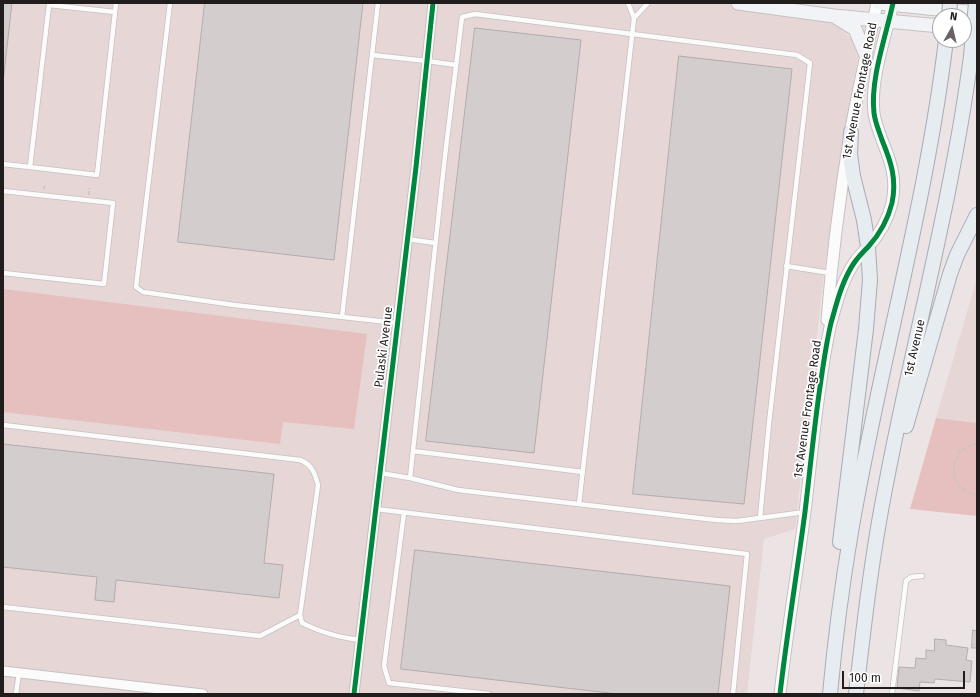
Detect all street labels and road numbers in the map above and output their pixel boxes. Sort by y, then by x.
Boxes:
street label: 1st Avenue Frontage Road [840,21,880,161]
street label: Pulaski Avenue [372,306,396,388]
street label: 1st Avenue [901,318,929,378]
street label: 1st Avenue Frontage Road [791,339,825,479]

